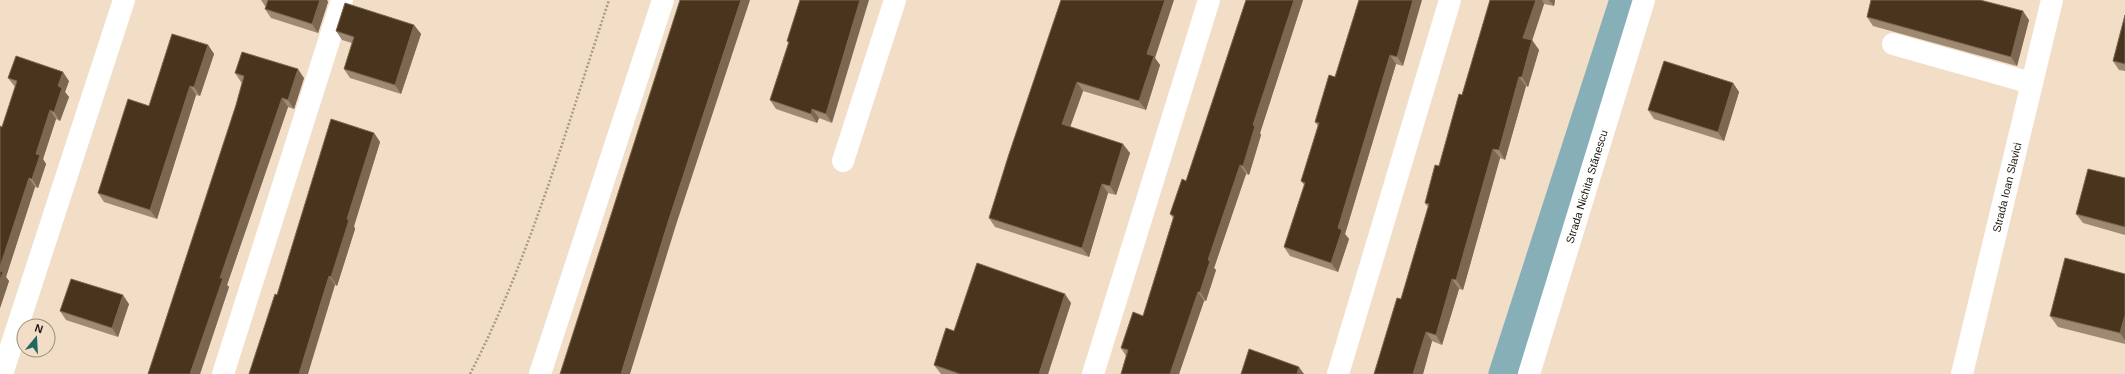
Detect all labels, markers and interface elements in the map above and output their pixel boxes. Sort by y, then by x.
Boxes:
street label: Strada Nichita Stănescu [1564,128,1610,245]
street label: Strada Ioan Slavici [1990,141,2023,233]
north arrow [16,318,56,358]
text: N [33,322,45,335]

